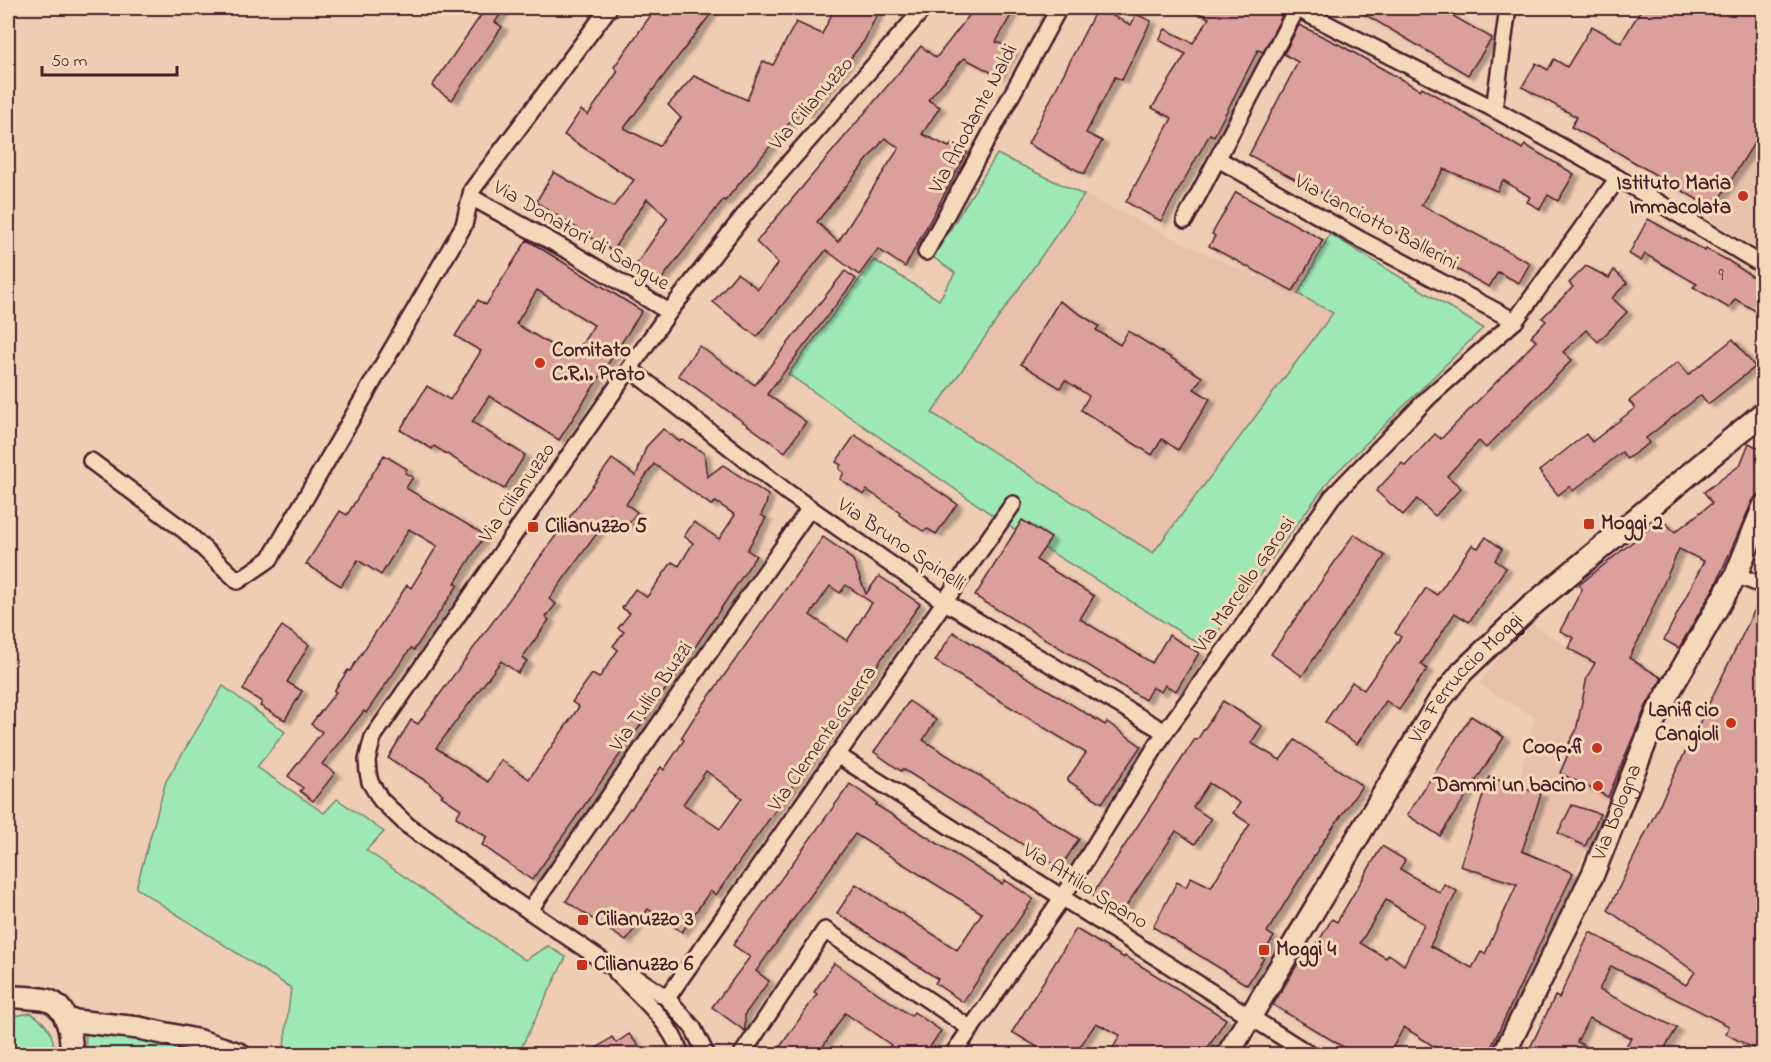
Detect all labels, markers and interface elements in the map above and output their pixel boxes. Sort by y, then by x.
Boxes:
scale bar [42,39,177,77]
street label: Via Ariodante Naldi [921,39,1026,200]
text: 50 m [51,49,88,75]
street label: Via Cilianuzzo [762,50,861,158]
street label: Via Lanciotto Ballerini [1288,167,1463,279]
place label: Istituto Maria Immacolata [1617,169,1731,223]
street label: Via Donatori di Sangue [485,173,675,301]
marker: Istituto Maria Immacolata [1736,189,1750,203]
house number: 9 [1718,263,1724,289]
place label: Comitato C.R.I. Prato [552,336,645,390]
marker: Comitato C.R.I. Prato [533,356,547,370]
street label: Via Cilianuzzo [472,437,564,550]
street label: Via Bruno Spinelli [830,490,971,599]
place label: Moggi 2 [1601,509,1664,541]
street label: Via Marcello Garosi [1186,511,1303,660]
place label: Cilianuzzo 5 [545,512,647,542]
marker: Moggi 2 [1582,517,1596,531]
marker: Cilianuzzo 5 [526,520,540,534]
street label: Via Ferruccio Moggi [1401,606,1530,750]
street label: Via Tullio Buzzi [602,636,701,759]
street label: Via Clemente Guerra [761,660,885,819]
place label: Lanificio Cangioli [1648,696,1719,752]
marker: Lanificio Cangioli [1724,716,1738,730]
place label: Coop.fi [1522,733,1585,763]
marker: Coop.fi [1590,741,1604,755]
street label: Via Bologna [1584,760,1650,866]
place label: Dammi un bacino [1432,771,1586,801]
marker: Dammi un bacino [1591,779,1605,793]
street label: Via Attilio Spano [1016,836,1154,938]
place label: Cilianuzzo 3 [595,905,694,935]
marker: Cilianuzzo 3 [576,913,590,927]
place label: Moggi 4 [1276,935,1337,967]
marker: Moggi 4 [1257,943,1271,957]
place label: Cilianuzzo 6 [594,950,694,980]
marker: Cilianuzzo 6 [575,958,589,972]

